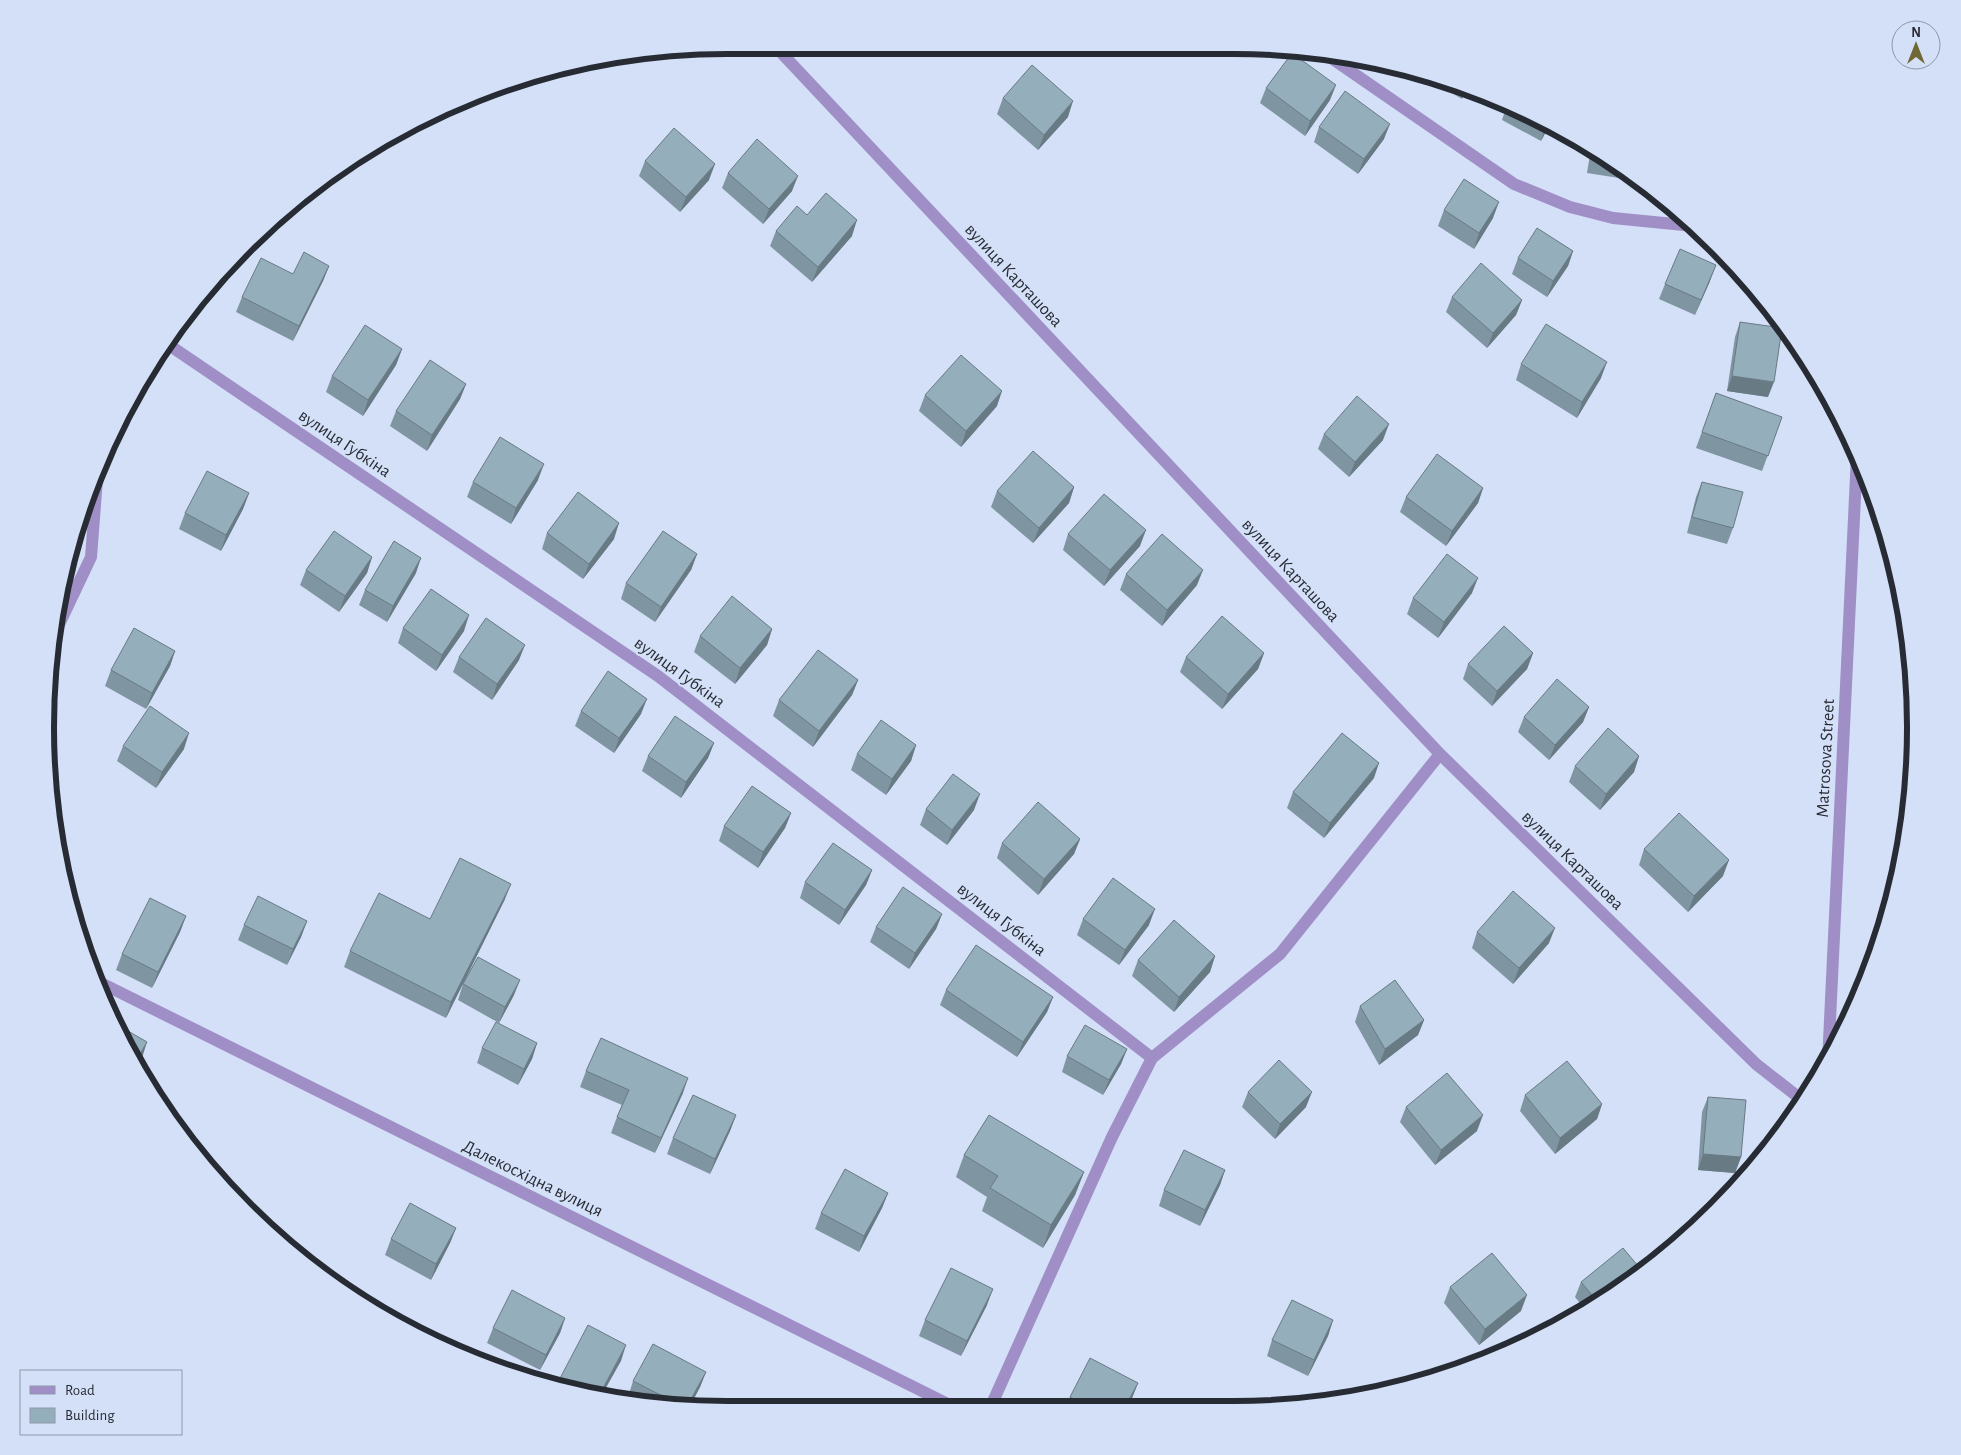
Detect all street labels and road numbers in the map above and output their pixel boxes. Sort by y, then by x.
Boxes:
street label: вулиця Карташова [961,221,1066,331]
street label: вулиця Губкіна [295,406,395,481]
street label: вулиця Карташова [1238,516,1343,626]
street label: вулиця Губкіна [631,633,729,712]
street label: Matrosova Street [1814,698,1838,818]
street label: вулиця Карташова [1518,808,1627,914]
street label: вулиця Губкіна [954,879,1050,960]
street label: Далекосхідна вулиця [460,1137,606,1221]

